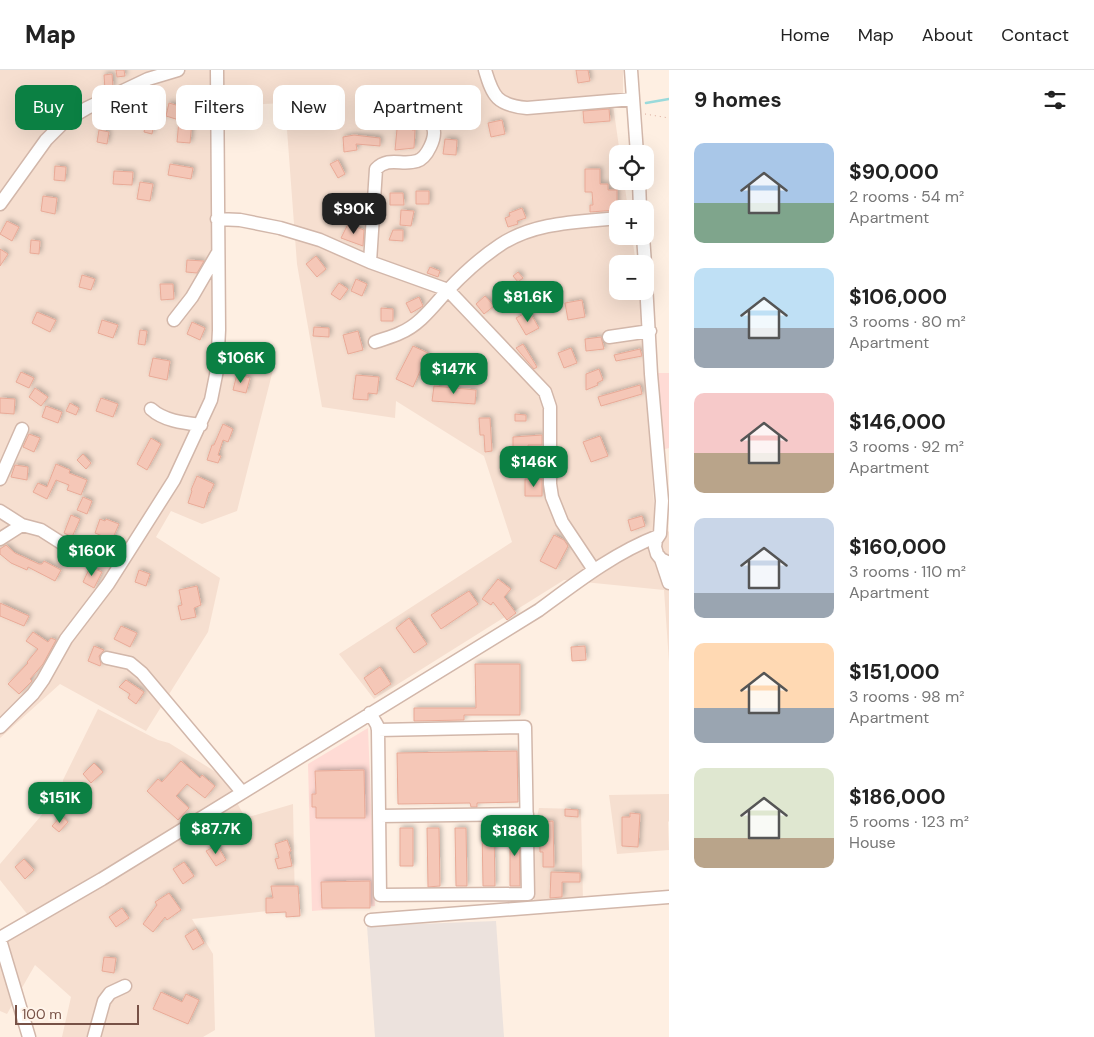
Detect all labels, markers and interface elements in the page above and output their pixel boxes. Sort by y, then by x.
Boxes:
text: Map [25,19,76,50]
text: Home [780,23,830,47]
text: Map [858,23,894,47]
text: About [922,23,973,47]
text: Contact [1001,23,1069,47]
chip: Buy [15,85,82,130]
chip: Rent [92,85,166,130]
chip: Filters [176,85,263,130]
chip: New [273,85,345,130]
chip: Apartment [355,85,481,130]
text: 9 homes [694,86,782,114]
icon: filters [1041,86,1069,114]
map controls [609,145,654,300]
button: locate [609,145,654,190]
text: $90,000 [849,158,939,186]
icon: home [734,163,794,223]
text: 2 rooms · 54 m² [849,186,964,207]
pin: $90K [324,192,384,235]
text: $90K [333,198,375,219]
button: + [609,200,654,245]
text: Apartment [849,207,929,228]
button: − [609,255,654,300]
pin: $81.6K [487,280,569,323]
text: $106,000 [849,283,947,311]
text: $81.6K [503,286,553,307]
icon: home [734,288,794,348]
text: 3 rooms · 80 m² [849,311,966,332]
text: Apartment [849,332,929,353]
pin: $106K [206,342,276,384]
text: $106K [217,347,265,368]
pin: $147K [419,352,489,395]
text: $147K [432,358,476,379]
text: $146,000 [849,408,946,436]
icon: home [734,413,794,473]
text: 3 rooms · 92 m² [849,436,964,457]
pin: $146K [499,446,569,488]
text: $146K [511,451,557,472]
text: Apartment [849,457,929,478]
text: $160,000 [849,533,946,561]
pin: $160K [57,534,127,577]
icon: home [734,538,794,598]
text: $160K [68,540,116,561]
text: 3 rooms · 110 m² [849,561,966,582]
text: Apartment [849,582,929,603]
text: $151,000 [849,658,940,686]
icon: home [734,663,794,723]
text: 3 rooms · 98 m² [849,686,965,707]
text: Apartment [849,707,929,728]
pin: $151K [25,782,95,824]
text: $186,000 [849,783,945,811]
text: $151K [39,787,81,808]
icon: home [734,788,794,848]
text: 5 rooms · 123 m² [849,811,969,832]
pin: $87.7K [175,812,257,855]
pin: $186K [480,814,550,857]
text: $87.7K [191,818,241,839]
text: $186K [492,820,538,841]
text: House [849,832,896,853]
scale bar [15,1002,139,1025]
text: 100 m [22,1005,62,1023]

